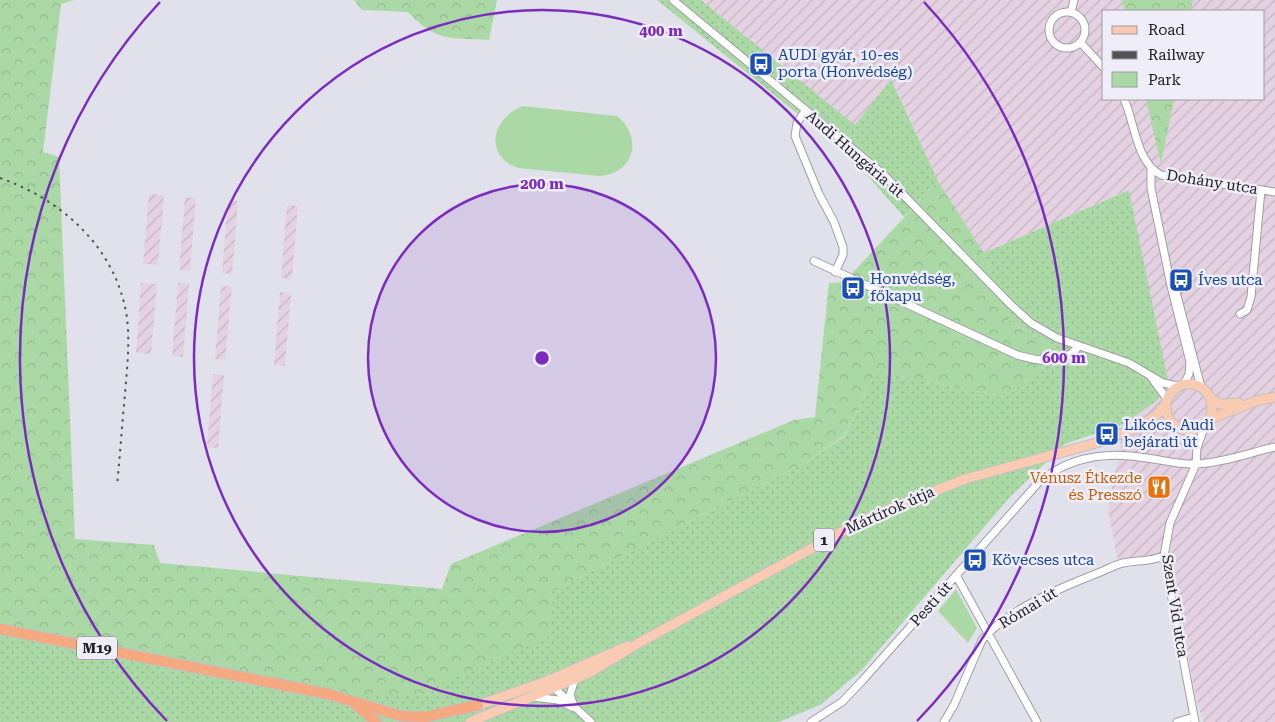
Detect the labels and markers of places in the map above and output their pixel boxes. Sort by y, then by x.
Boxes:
place label: AUDI gyár, 10-es porta (Honvédség) [778,46,913,81]
bus stop icon: AUDI gyár, 10-es porta (Honvédség) [748,51,774,77]
bus stop icon: Íves utca [1168,267,1194,293]
place label: Honvédség, főkapu [870,270,955,305]
place label: Íves utca [1198,271,1262,289]
bus stop icon: Honvédség, főkapu [840,275,866,301]
centre of rings [533,349,551,367]
place label: Likócs, Audi bejárati út [1124,416,1214,451]
bus stop icon: Likócs, Audi bejárati út [1094,421,1120,447]
place label: Vénusz Étkezde és Presszó [1030,469,1142,504]
restaurant icon: Vénusz Étkezde és Presszó [1146,474,1172,500]
bus stop icon: Kövecses utca [962,547,988,573]
place label: Kövecses utca [992,551,1094,569]

